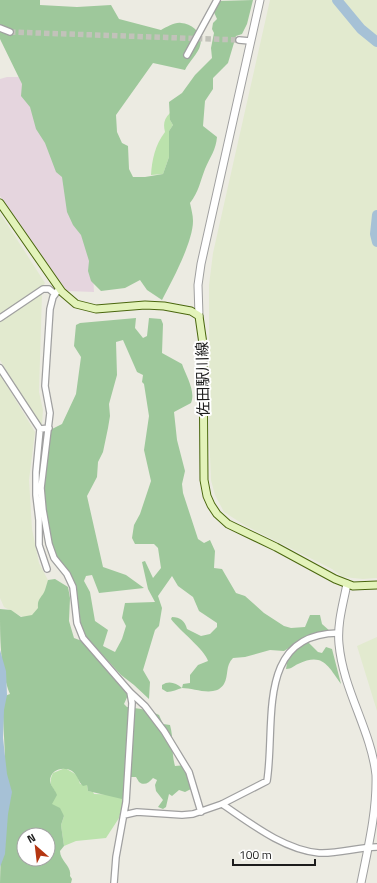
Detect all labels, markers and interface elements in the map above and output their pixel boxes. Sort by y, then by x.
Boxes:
street label: 佐田駅川線 [190,341,215,417]
north arrow [16,827,56,867]
text: N [24,829,38,847]
scale bar [233,841,315,867]
text: 100 m [239,845,272,864]

